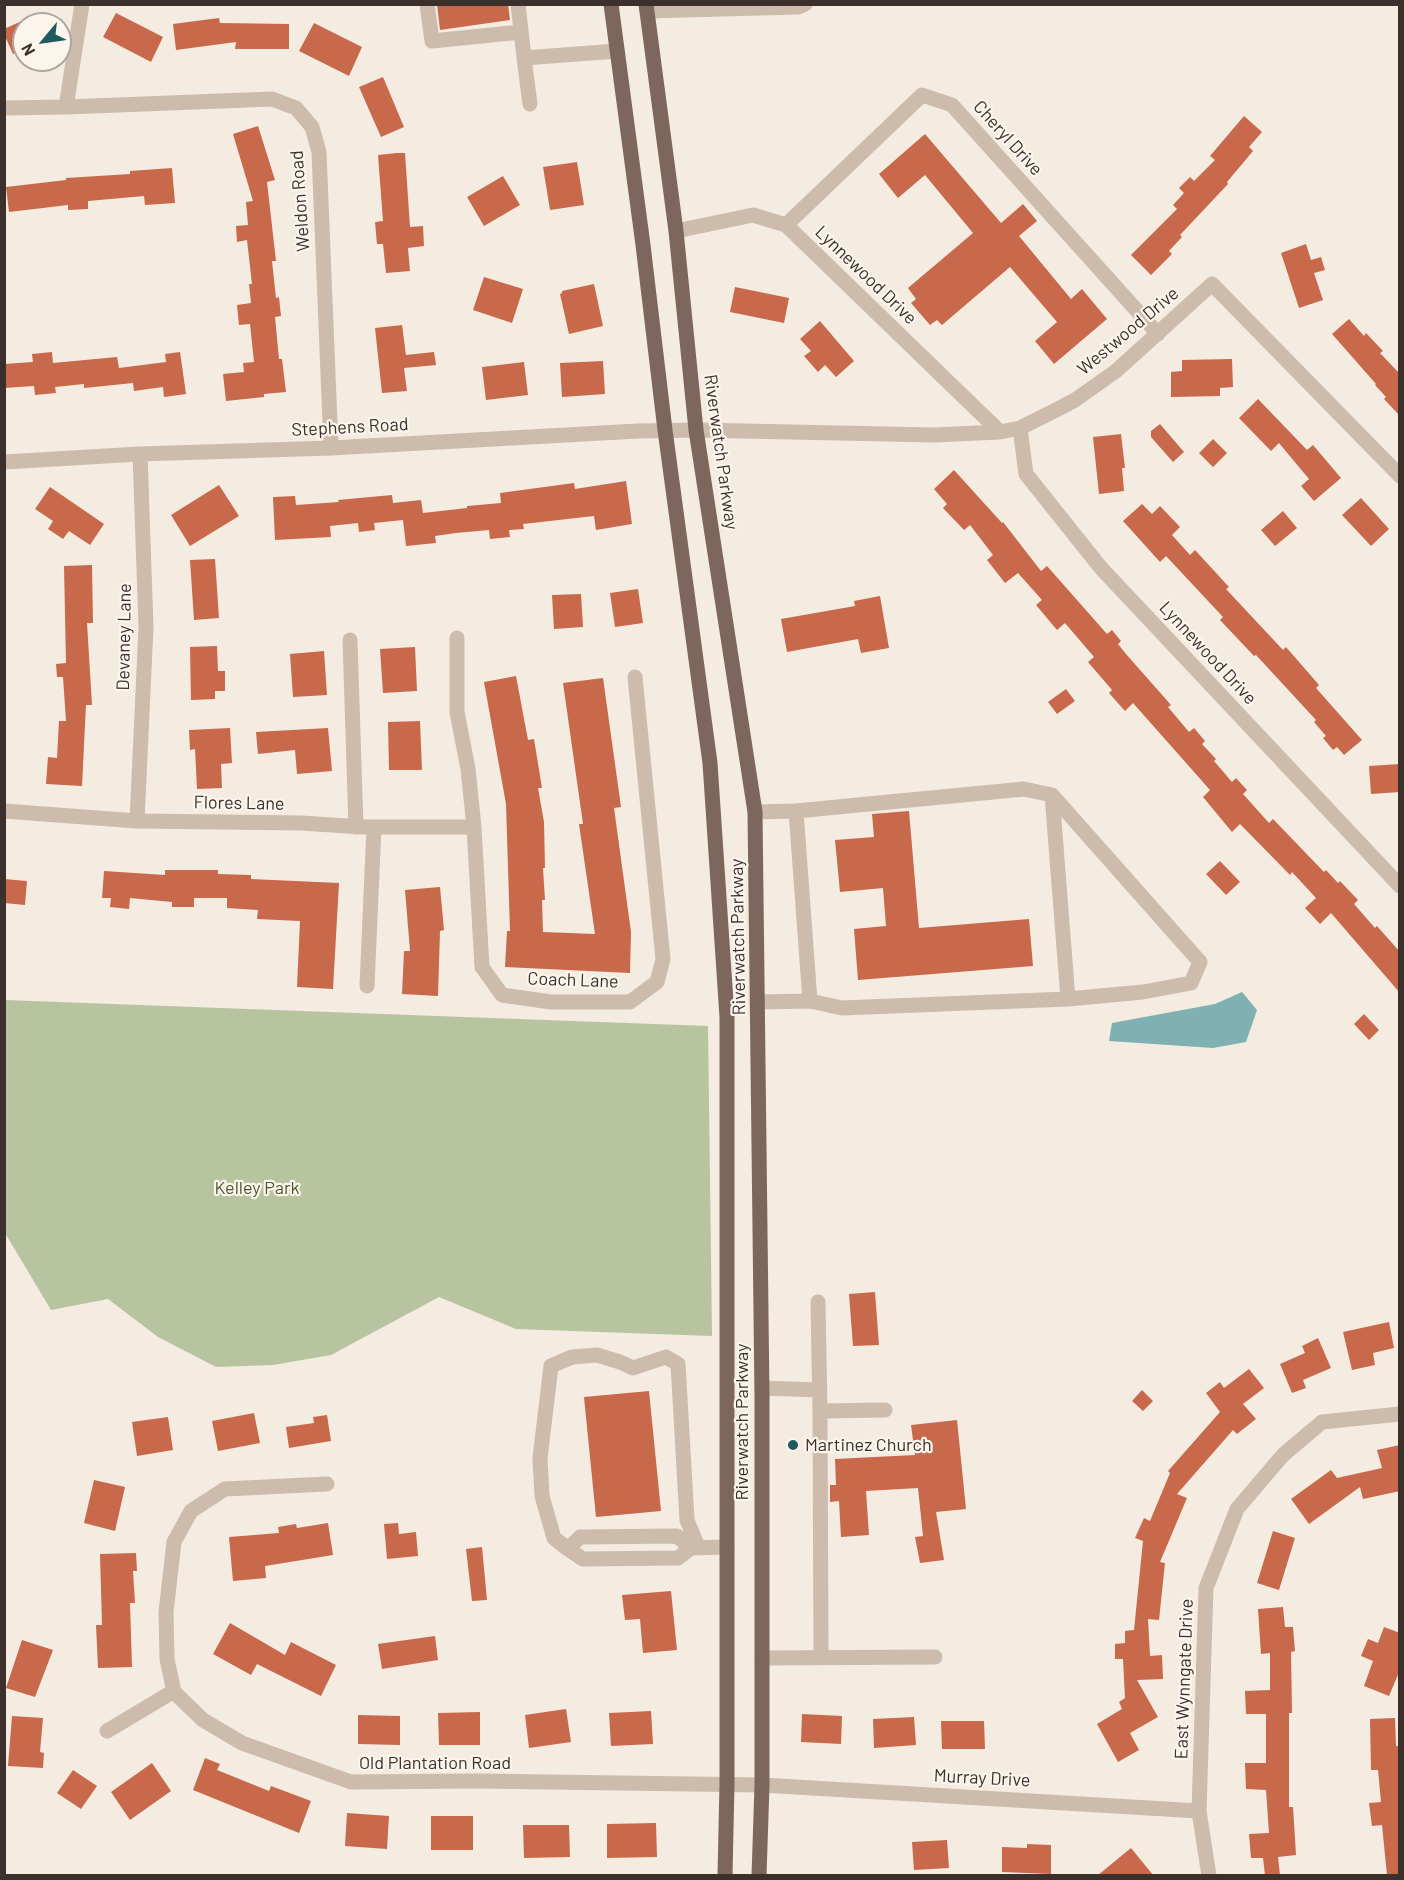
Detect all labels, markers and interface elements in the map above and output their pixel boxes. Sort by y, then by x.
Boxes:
north arrow [12,12,72,72]
text: N [17,41,38,59]
street label: Cheryl Drive [969,96,1047,180]
street label: Weldon Road [286,150,314,252]
street label: Lynnewood Drive [811,221,921,329]
street label: Westwood Drive [1073,282,1183,380]
street label: Riverwatch Parkway [699,373,743,531]
street label: Stephens Road [291,413,409,441]
street label: Devaney Lane [112,583,136,691]
street label: Lynnewood Drive [1155,597,1261,709]
street label: Flores Lane [193,791,285,815]
street label: Riverwatch Parkway [726,858,750,1016]
street label: Coach Lane [527,968,619,992]
park label: Kelley Park [214,1177,300,1199]
street label: Riverwatch Parkway [731,1344,753,1500]
place label: Martinez Church [805,1434,932,1456]
marker: Martinez Church [786,1438,800,1452]
street label: East Wynngate Drive [1170,1598,1198,1760]
street label: Old Plantation Road [359,1752,511,1774]
street label: Murray Drive [933,1765,1031,1791]

